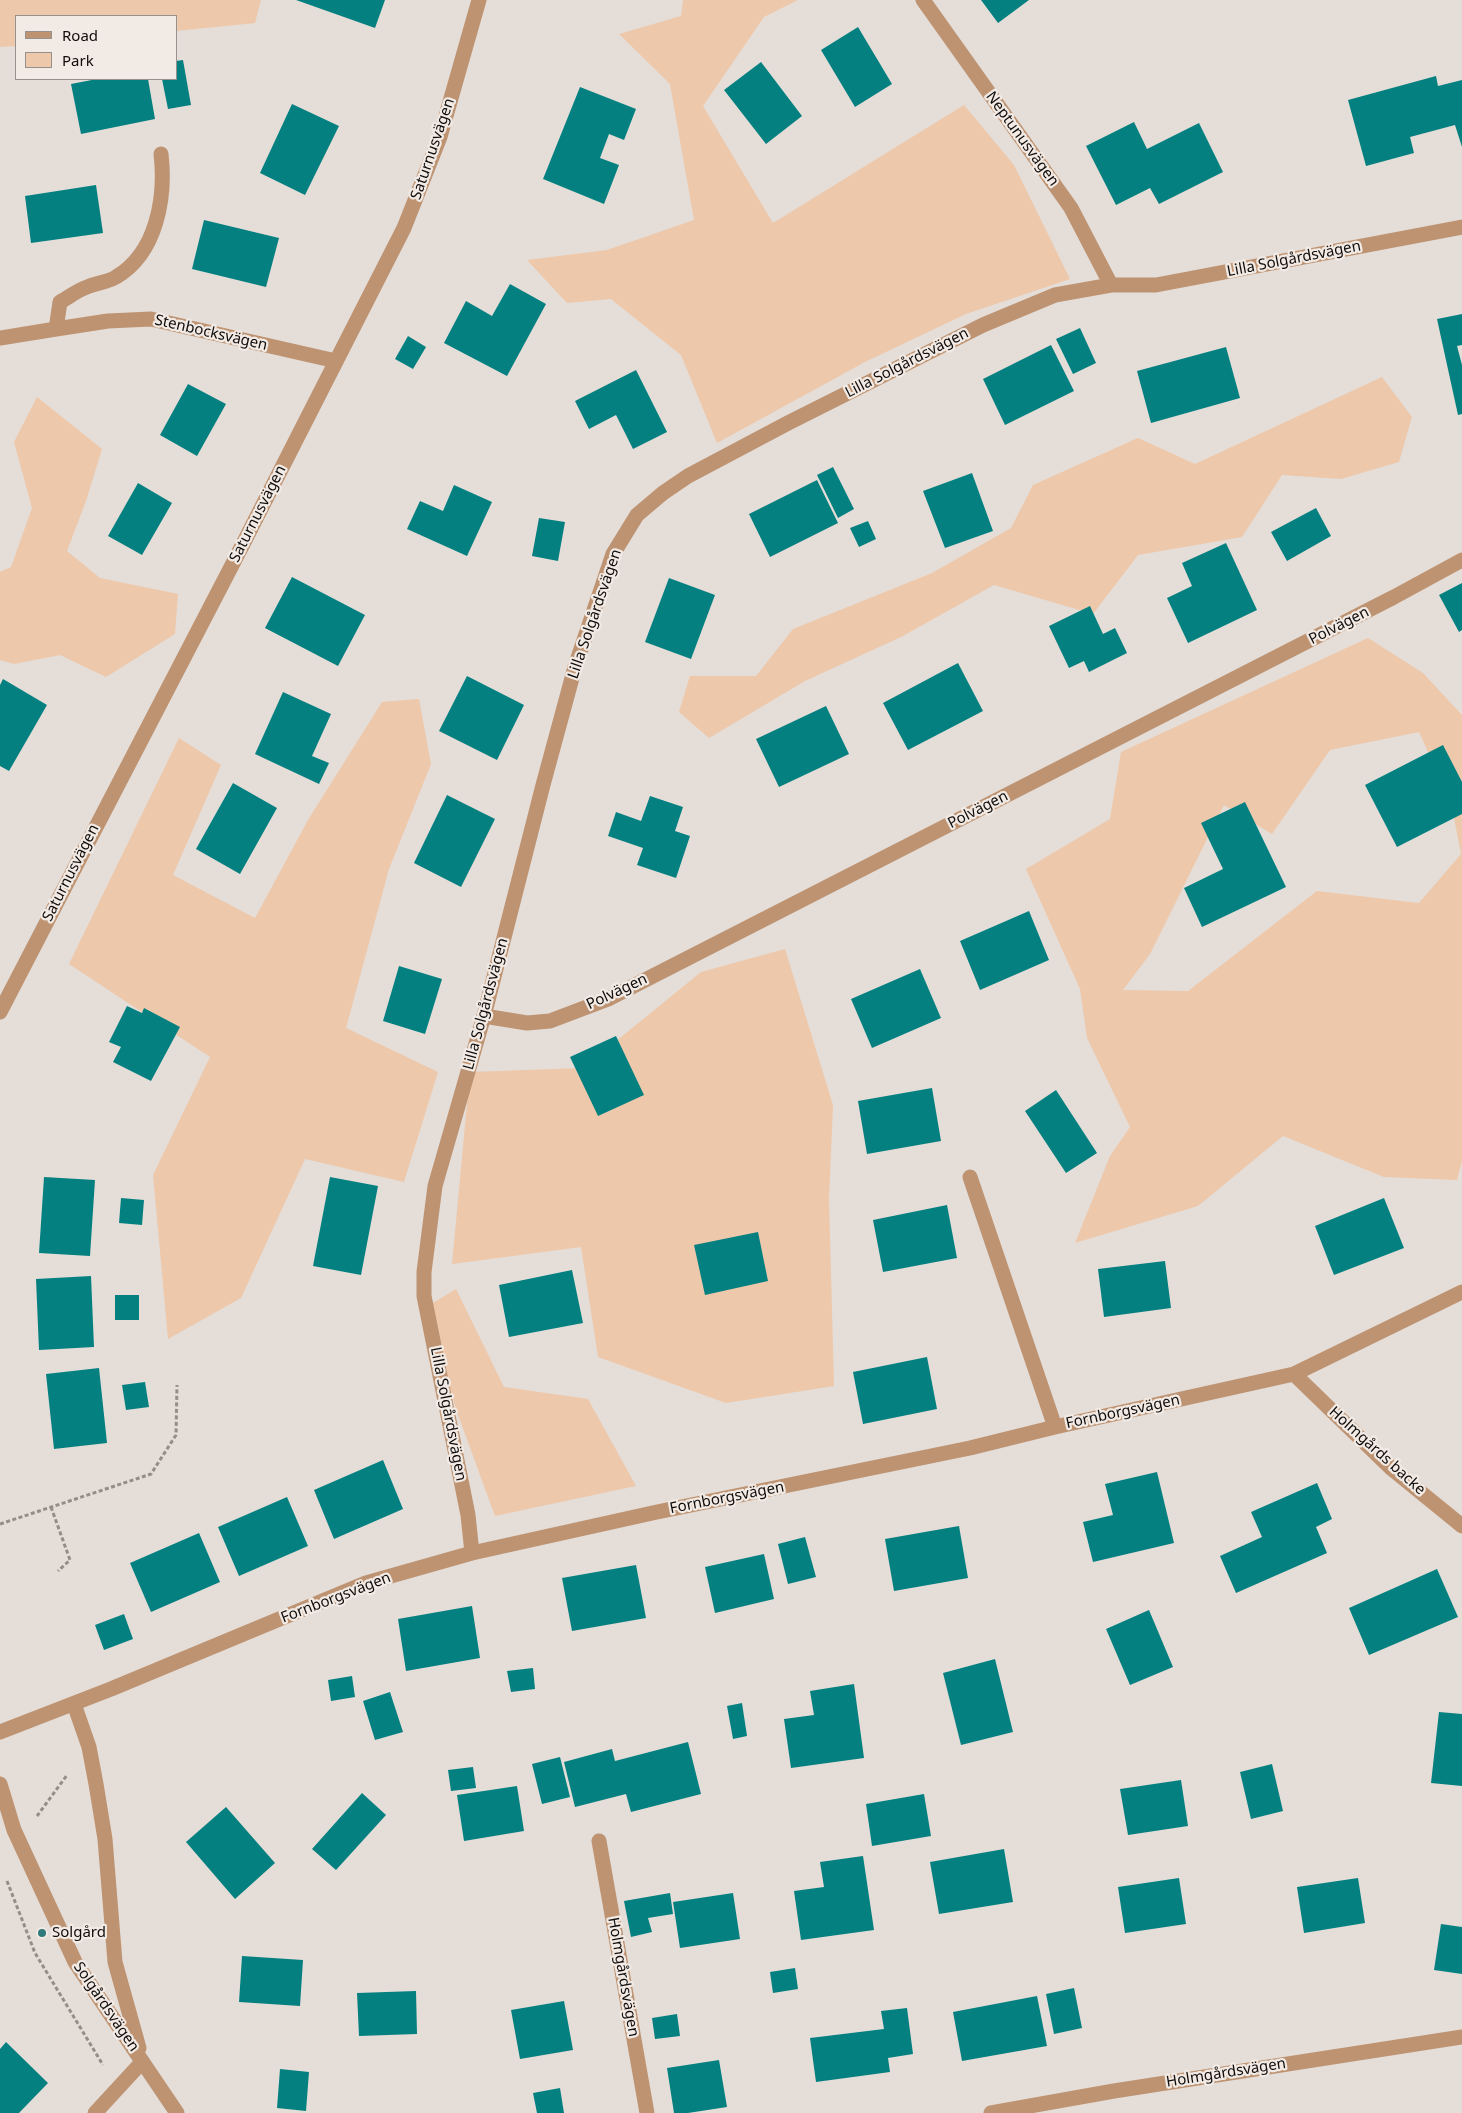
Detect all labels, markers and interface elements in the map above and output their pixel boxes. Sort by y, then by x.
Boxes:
legend [15,15,178,80]
text: Road [62,25,98,45]
text: Park [62,50,94,70]
street label: Neptunusvägen [982,88,1062,190]
street label: Saturnusvägen [407,96,459,202]
street label: Lilla Solgårdsvägen [1226,237,1362,281]
street label: Stenbocksvägen [153,311,269,355]
street label: Lilla Solgårdsvägen [842,324,972,402]
street label: Saturnusvägen [226,463,290,565]
street label: Lilla Solgårdsvägen [564,547,626,681]
street label: Polvägen [1306,603,1372,649]
street label: Polvägen [945,787,1011,833]
street label: Saturnusvägen [39,822,103,924]
street label: Lilla Solgårdsvägen [460,936,512,1072]
street label: Polvägen [584,970,650,1014]
street label: Lilla Solgårdsvägen [426,1346,470,1482]
street label: Fornborgsvägen [1064,1391,1182,1433]
street label: Holmgårds backe [1325,1403,1429,1499]
street label: Fornborgsvägen [668,1478,786,1518]
street label: Fornborgsvägen [279,1569,393,1627]
street label: Holmgårdsvägen [604,1916,642,2038]
place label: Solgård [52,1924,106,1942]
marker: Solgård [36,1927,48,1939]
street label: Solgårdsvägen [69,1959,143,2055]
street label: Holmgårdsvägen [1165,2055,1287,2091]

